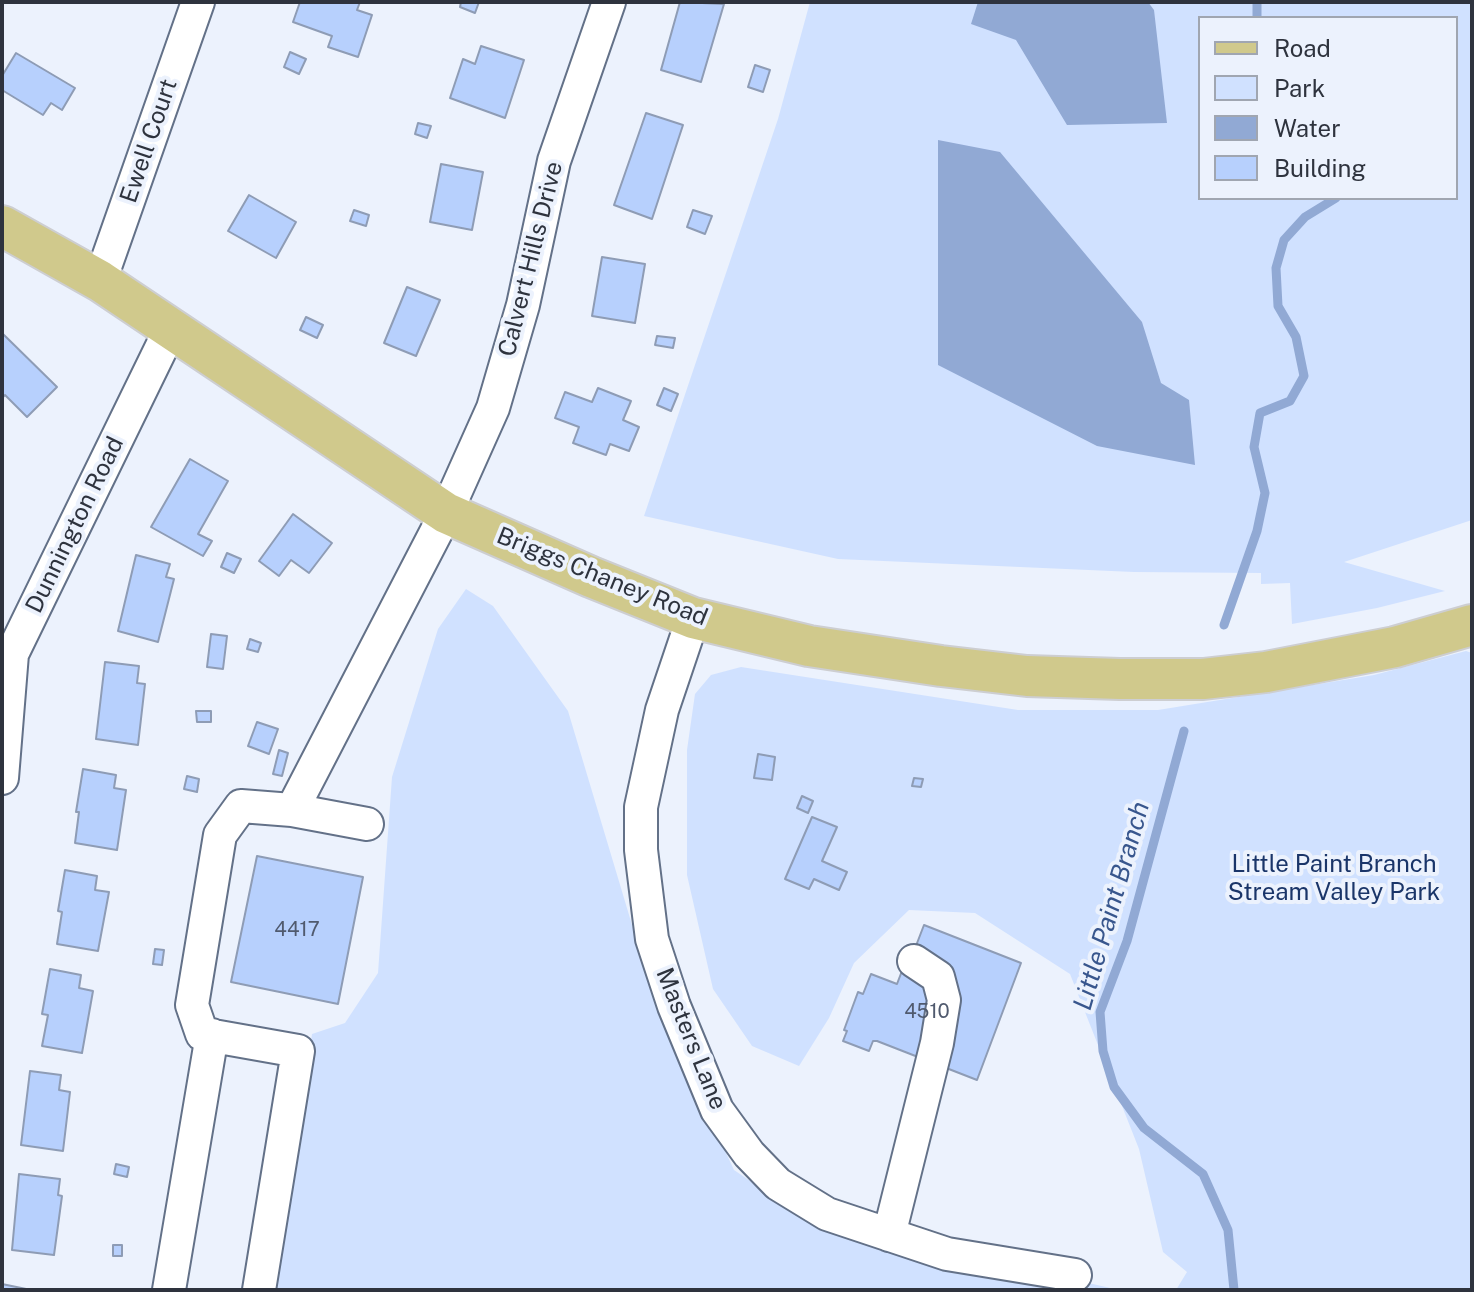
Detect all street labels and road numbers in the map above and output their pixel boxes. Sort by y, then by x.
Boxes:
street label: Ewell Court [114,75,184,207]
street label: Calvert Hills Drive [493,159,569,359]
street label: Dunnington Road [20,432,130,618]
street label: Briggs Chaney Road [492,522,712,632]
street label: Masters Lane [650,964,732,1114]

